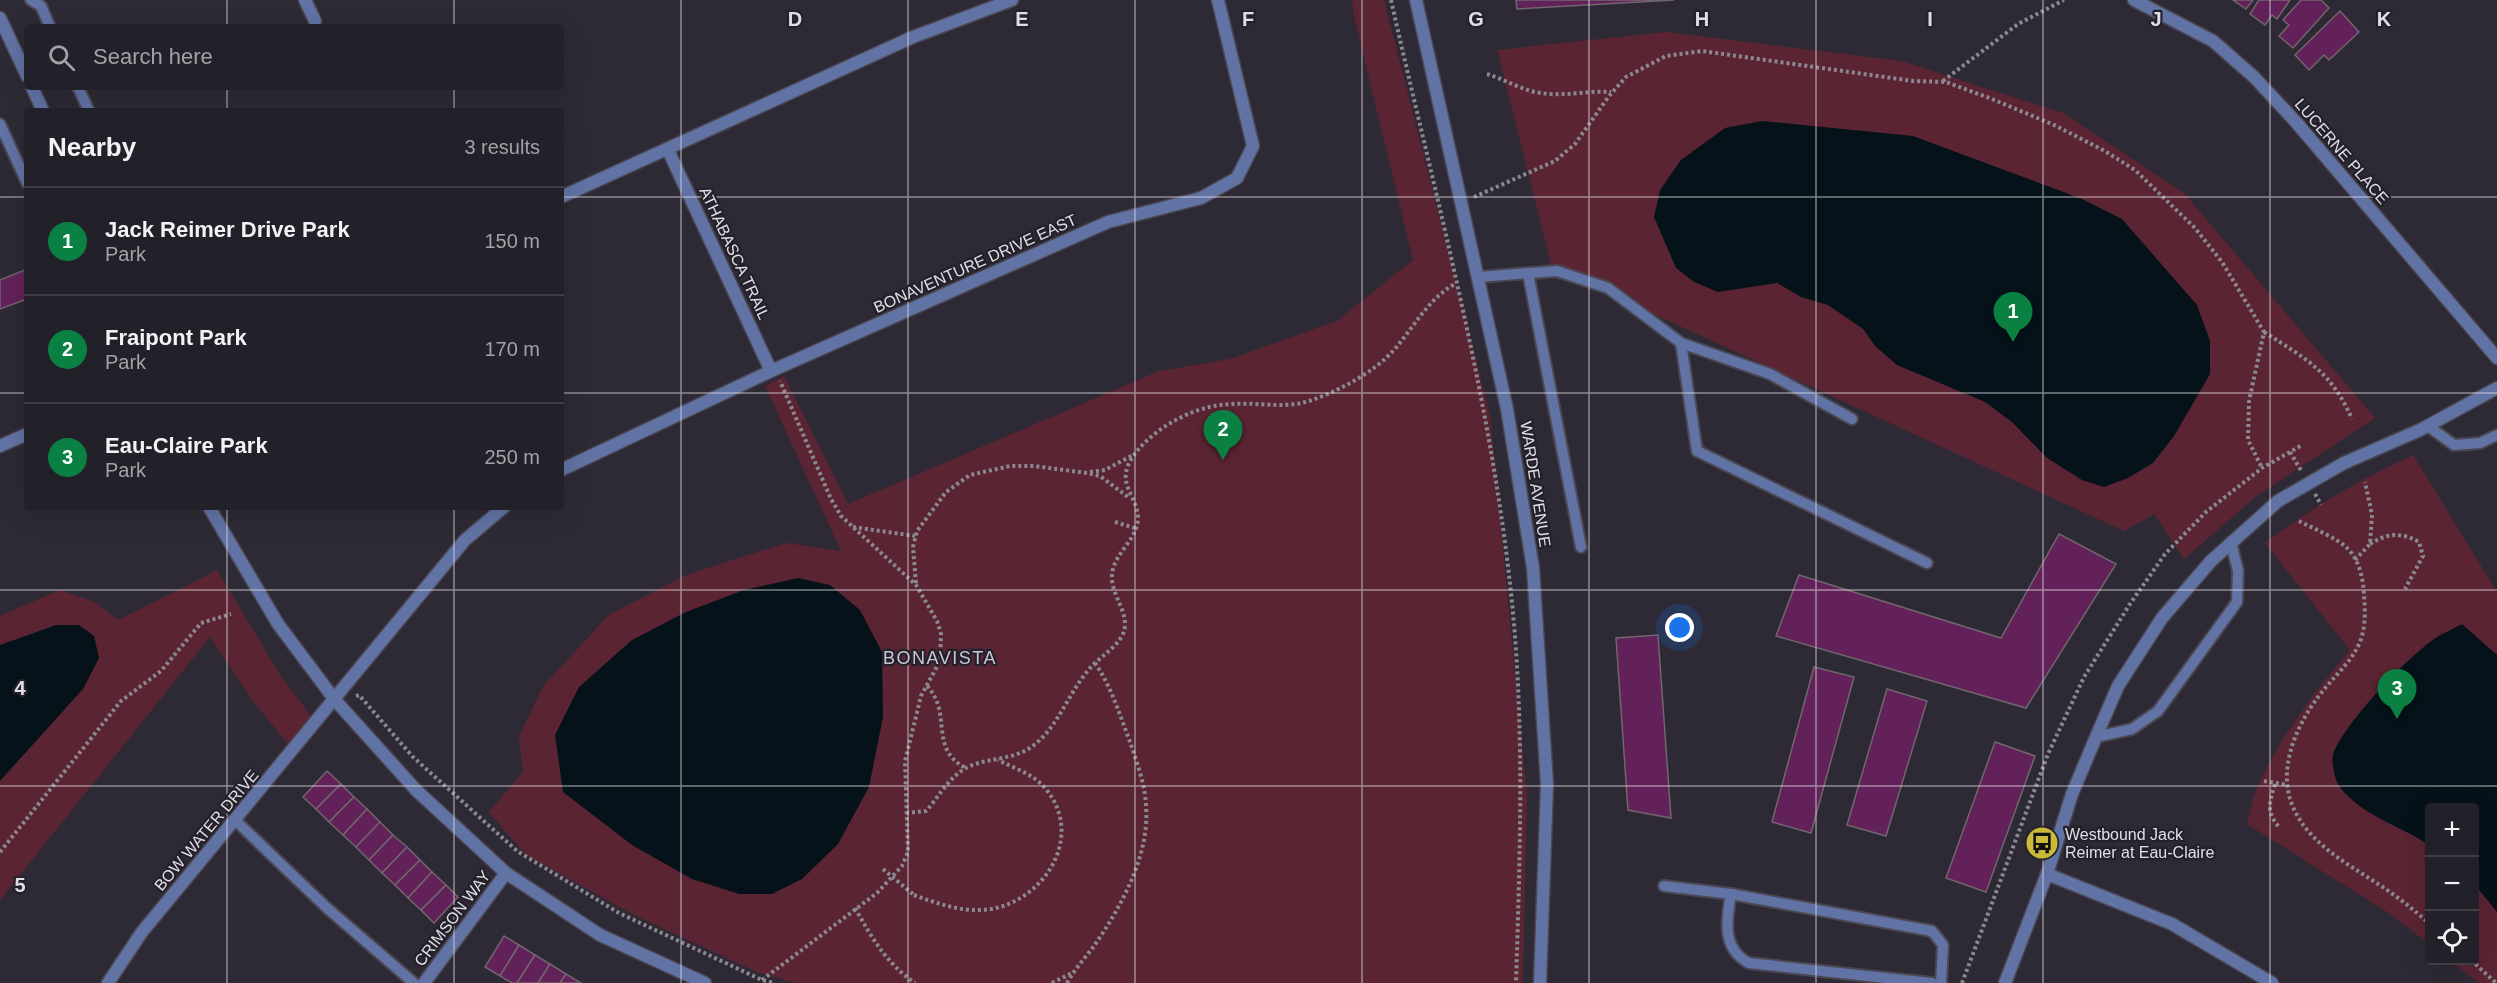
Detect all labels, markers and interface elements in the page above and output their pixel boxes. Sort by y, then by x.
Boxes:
text: D [788,8,802,30]
text: E [1015,8,1029,30]
text: F [1242,8,1254,30]
text: G [1468,8,1484,30]
text: H [1695,8,1709,30]
text: I [1927,8,1933,30]
text: J [2150,8,2162,30]
text: K [2377,8,2392,30]
search box [24,24,564,90]
icon: search [45,41,78,74]
text: Search here [93,44,213,69]
street label: LUCERNE PLACE [2291,95,2392,207]
text: Nearby [48,132,136,162]
text: 3 results [464,136,540,158]
street label: ATHABASCA TRAIL [696,184,773,322]
street label: BONAVENTURE DRIVE EAST [871,211,1079,316]
text: Jack Reimer Drive Park [105,217,350,242]
text: 1 [62,230,73,252]
text: 150 m [484,230,540,252]
text: Park [105,243,146,265]
pin: 1 [1994,292,2032,342]
text: Fraipont Park [105,325,247,350]
text: 2 [62,338,73,360]
text: 170 m [484,338,540,360]
text: Park [105,351,146,373]
pin: 2 [1204,410,1242,460]
street label: WARDE AVENUE [1517,420,1554,548]
text: Eau-Claire Park [105,433,268,458]
text: 3 [62,446,73,468]
text: 250 m [484,446,540,468]
text: Park [105,459,146,481]
your location [1665,613,1694,642]
district label: BONAVISTA [883,648,997,668]
pin: 3 [2378,670,2416,719]
text: 4 [14,677,26,699]
street label: BOW WATER DRIVE [151,767,262,894]
map controls [2425,803,2479,965]
button: + [2425,803,2479,857]
bus stop icon: Westbound Jack Reimer at Eau-Claire [2024,825,2060,861]
place label: Westbound Jack Reimer at Eau-Claire [2065,826,2214,861]
button: − [2425,857,2479,911]
street label: CRIMSON WAY [411,867,494,969]
text: 5 [14,874,26,896]
button: locate [2425,911,2479,965]

